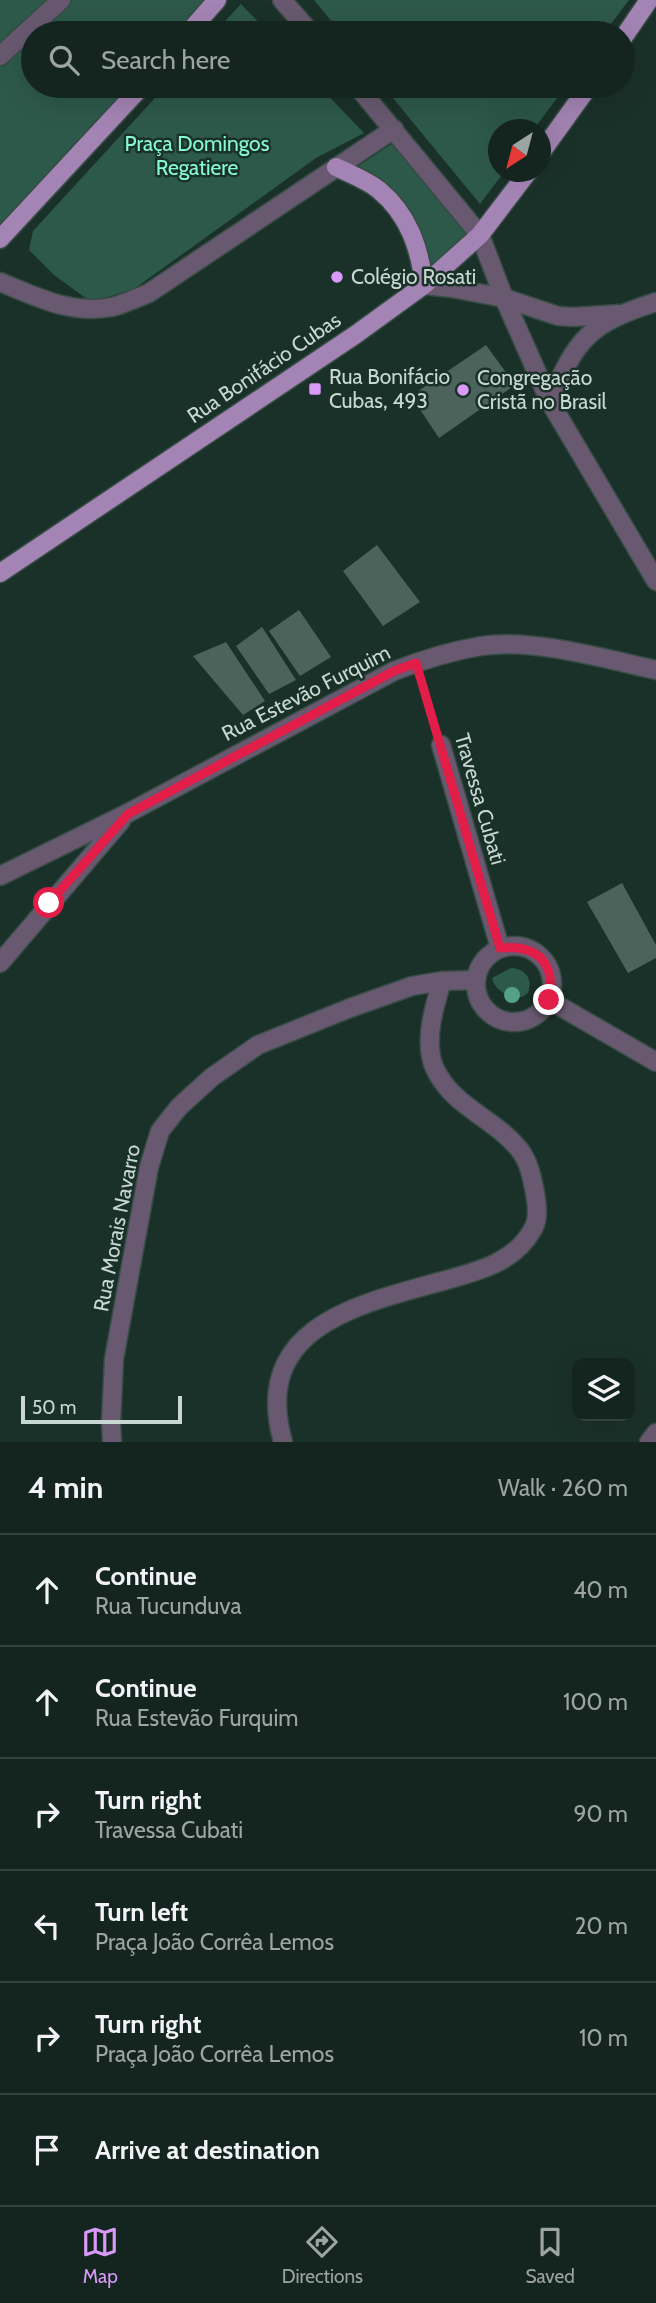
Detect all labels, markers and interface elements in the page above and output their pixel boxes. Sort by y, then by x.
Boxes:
search box [21,21,635,98]
icon: search [45,41,83,79]
text: Search here [101,44,230,76]
north arrow [488,119,551,182]
park label: Praça Domingos Regatiere [125,131,270,180]
place label: Colégio Rosati [351,264,476,289]
marker: Colégio Rosati [329,269,345,285]
street label: Rua Bonifácio Cubas [182,307,345,428]
place label: Rua Bonifácio Cubas, 493 [329,364,450,413]
place label: Congregação Cristã no Brasil [477,365,607,414]
marker: Rua Bonifácio Cubas, 493 [307,381,323,397]
marker: Congregação Cristã no Brasil [455,382,471,398]
street label: Rua Estevão Furquim [217,639,394,746]
street label: Travessa Cubati [450,730,511,867]
route start [33,887,64,918]
route end [533,984,564,1015]
street label: Rua Morais Navarro [88,1142,145,1314]
map controls [572,1358,635,1421]
button: layers [572,1358,635,1421]
scale bar [21,1393,182,1425]
text: 50 m [32,1396,76,1419]
text: 4 min [28,1469,103,1506]
text: Walk · 260 m [498,1474,628,1502]
text: Continue [95,1560,197,1592]
icon: ahead [28,1571,66,1609]
text: 40 m [573,1576,628,1604]
text: Rua Tucunduva [95,1592,242,1620]
text: Continue [95,1672,197,1704]
icon: ahead [28,1683,66,1721]
text: 100 m [563,1688,628,1716]
text: Rua Estevão Furquim [95,1704,298,1732]
text: Turn right [95,1784,201,1816]
icon: right [28,1795,66,1833]
text: 90 m [574,1800,628,1828]
text: Travessa Cubati [95,1816,243,1844]
text: Turn left [95,1896,188,1928]
icon: left [28,1907,66,1945]
text: 20 m [575,1912,628,1940]
text: Praça João Corrêa Lemos [95,1928,334,1956]
text: Turn right [95,2008,201,2040]
icon: right [28,2019,66,2057]
text: 10 m [579,2024,628,2052]
text: Praça João Corrêa Lemos [95,2040,334,2068]
icon: arrive [28,2131,66,2169]
text: Arrive at destination [95,2134,320,2166]
tab: Map [81,2223,119,2288]
tab: Directions [282,2223,363,2288]
tab: Saved [525,2223,575,2288]

